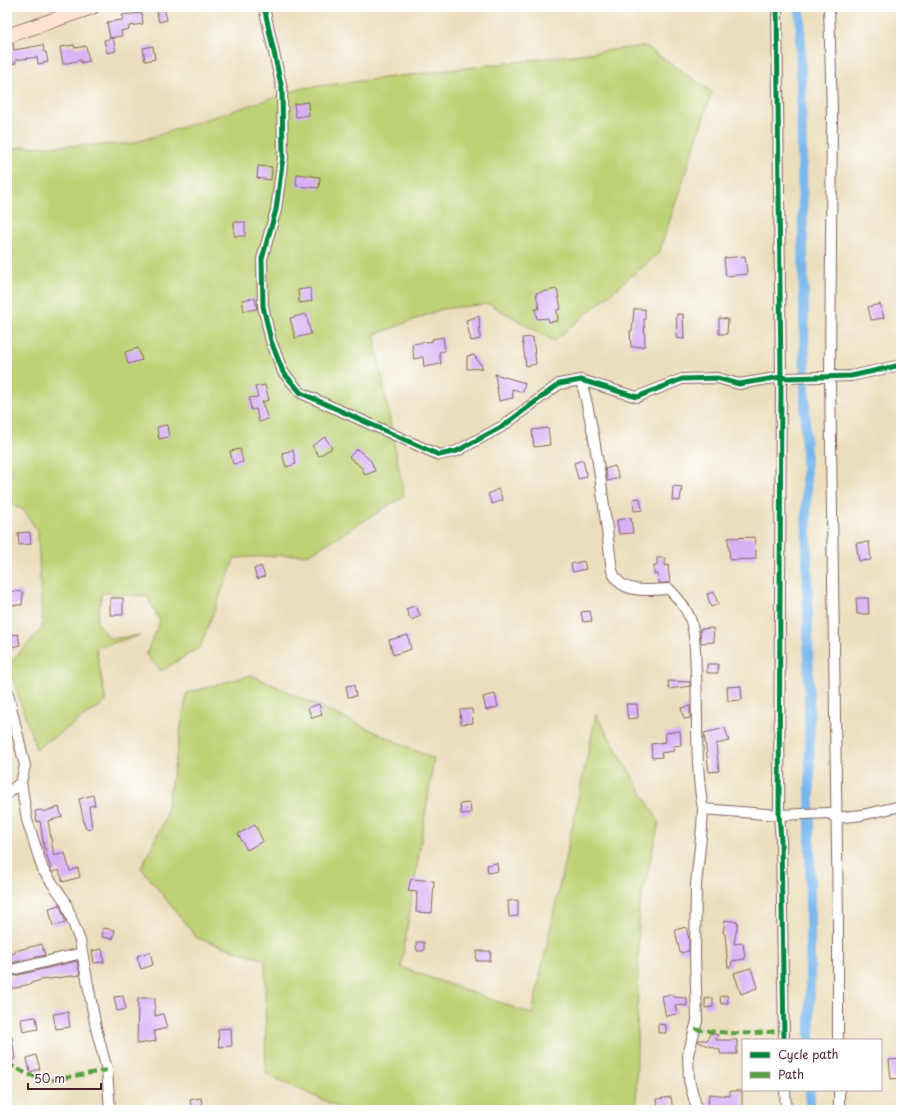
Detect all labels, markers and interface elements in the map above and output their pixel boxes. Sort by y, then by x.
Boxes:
legend [742,1039,882,1091]
text: Cycle path [778,1045,839,1063]
scale bar [28,1065,101,1091]
text: Path [778,1065,804,1083]
text: 50 m [34,1069,65,1087]

